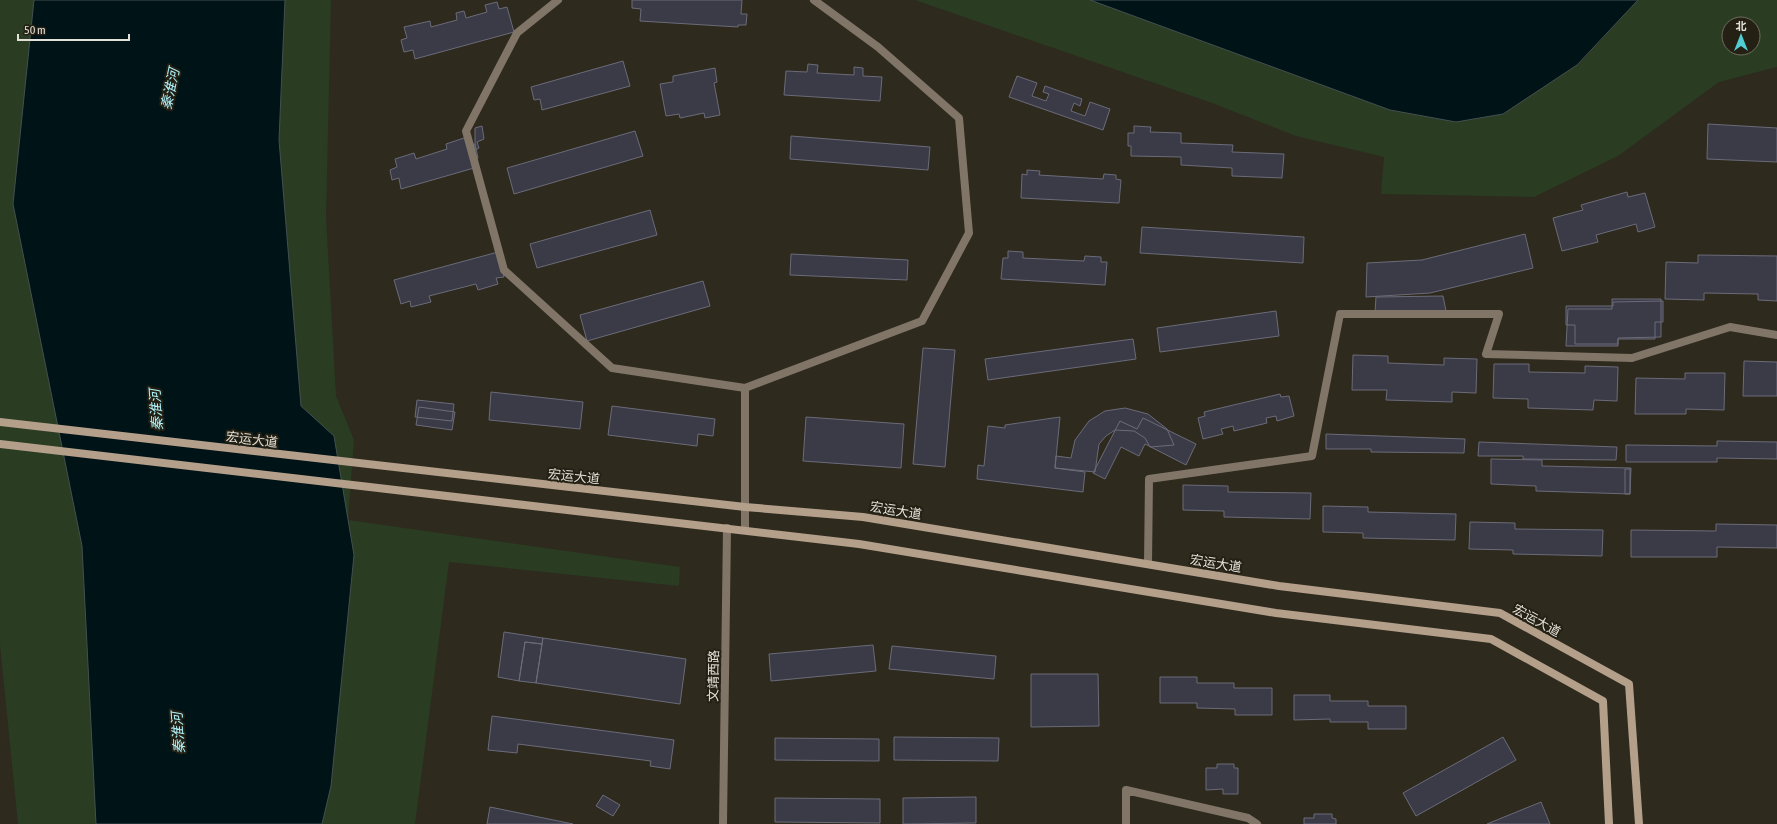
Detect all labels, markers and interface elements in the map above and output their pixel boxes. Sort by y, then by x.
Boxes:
scale bar [18,16,129,42]
north arrow [1721,16,1761,56]
text: 北 [1736,20,1747,32]
text: 50 m [24,23,46,37]
water label: 秦淮河 [158,64,183,111]
water label: 秦淮河 [146,386,165,432]
street label: 宏运大道 [225,429,279,450]
street label: 宏运大道 [547,466,601,487]
street label: 宏运大道 [869,499,923,522]
street label: 宏运大道 [1189,552,1243,575]
street label: 宏运大道 [1510,601,1563,640]
street label: 文靖西路 [706,650,721,702]
water label: 秦淮河 [168,709,187,755]

